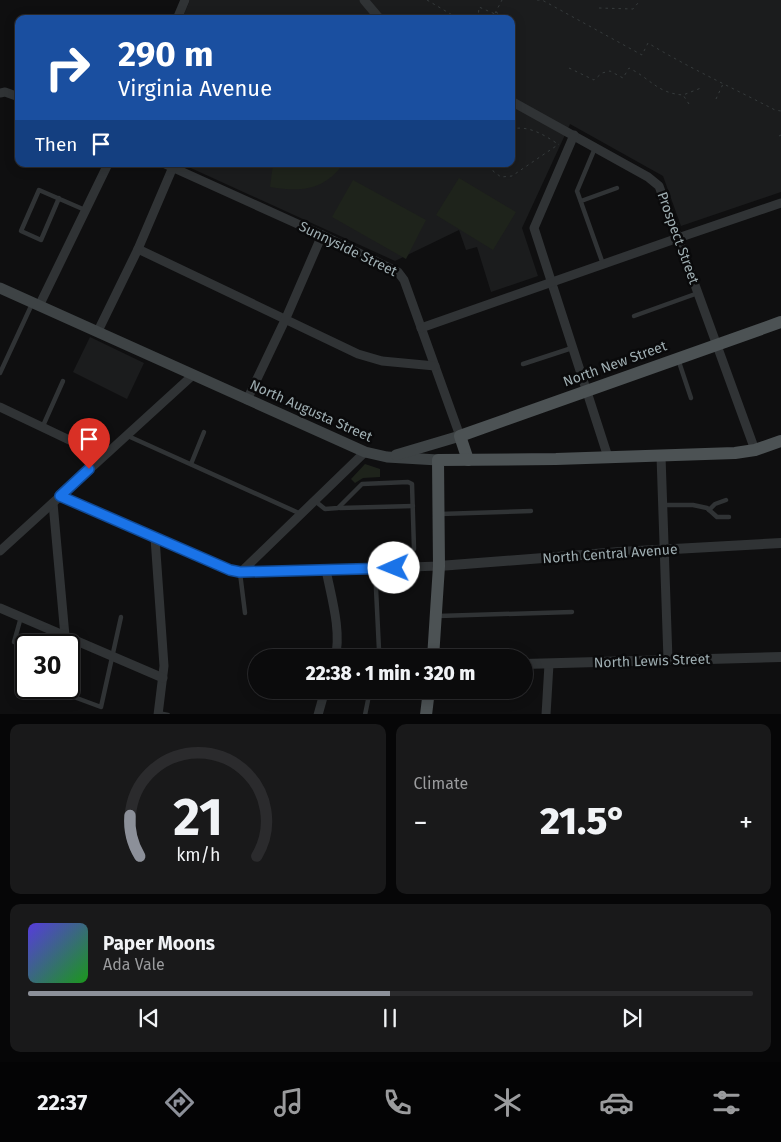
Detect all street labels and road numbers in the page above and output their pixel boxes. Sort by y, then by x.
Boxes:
street label: Prospect Street [653,190,703,287]
street label: Sunnyside Street [296,218,401,281]
street label: North New Street [561,337,670,391]
street label: North Augusta Street [247,376,376,446]
street label: North Central Avenue [542,541,678,567]
street label: North Lewis Street [593,650,711,672]

